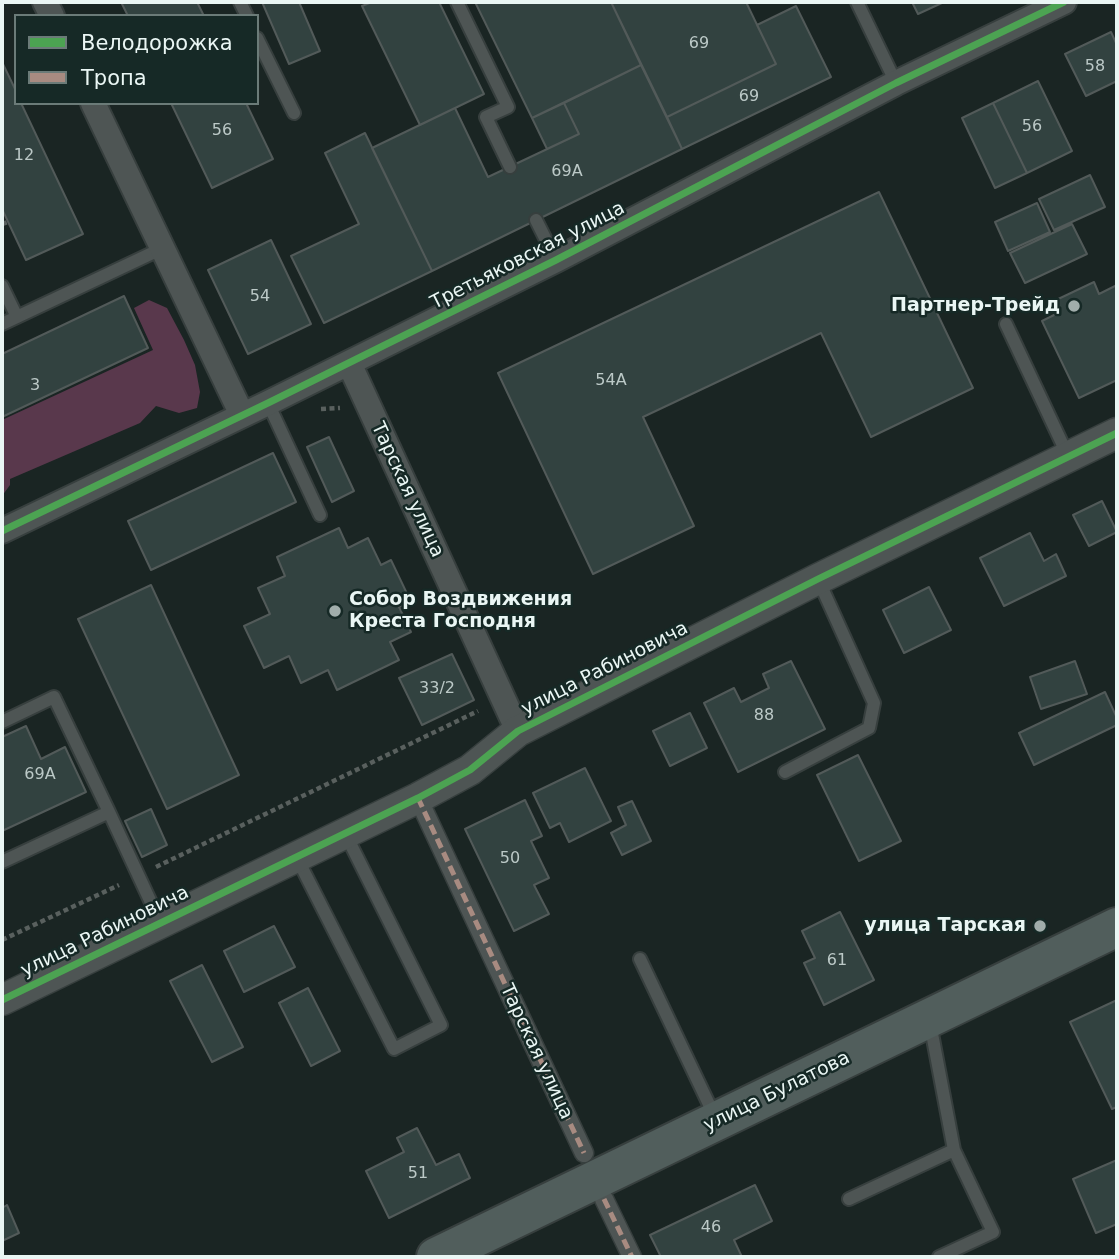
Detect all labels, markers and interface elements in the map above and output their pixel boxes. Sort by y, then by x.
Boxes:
legend [14,14,259,105]
text: Велодорожка [81,31,233,55]
house number: 69 [689,34,709,54]
house number: 58 [1085,57,1105,77]
text: Тропа [81,66,147,90]
house number: 69 [739,87,759,107]
house number: 56 [1022,117,1042,137]
house number: 56 [212,121,232,141]
house number: 12 [14,146,34,166]
house number: 69А [551,162,583,182]
street label: Третьяковская улица [427,197,629,315]
house number: 54 [250,287,270,307]
place label: Партнер-Трейд [891,295,1060,317]
marker: Партнер-Трейд [1066,298,1082,314]
house number: 54А [595,371,627,391]
house number: 3 [30,376,40,396]
street label: Тарская улица [366,419,448,561]
place label: Собор Воздвижения Креста Господня [349,589,572,633]
marker: Собор Воздвижения Креста Господня [327,603,343,619]
street label: улица Рабиновича [518,617,692,721]
house number: 33/2 [419,679,455,699]
house number: 88 [754,706,774,726]
house number: 69А [24,765,56,785]
house number: 50 [500,849,520,869]
street label: улица Рабиновича [17,881,193,983]
place label: улица Тарская [864,915,1026,937]
marker: улица Тарская [1032,918,1048,934]
house number: 61 [827,951,847,971]
street label: Тарская улица [495,981,577,1123]
street label: улица Булатова [700,1047,854,1137]
house number: 51 [408,1164,428,1184]
house number: 46 [701,1218,721,1238]

